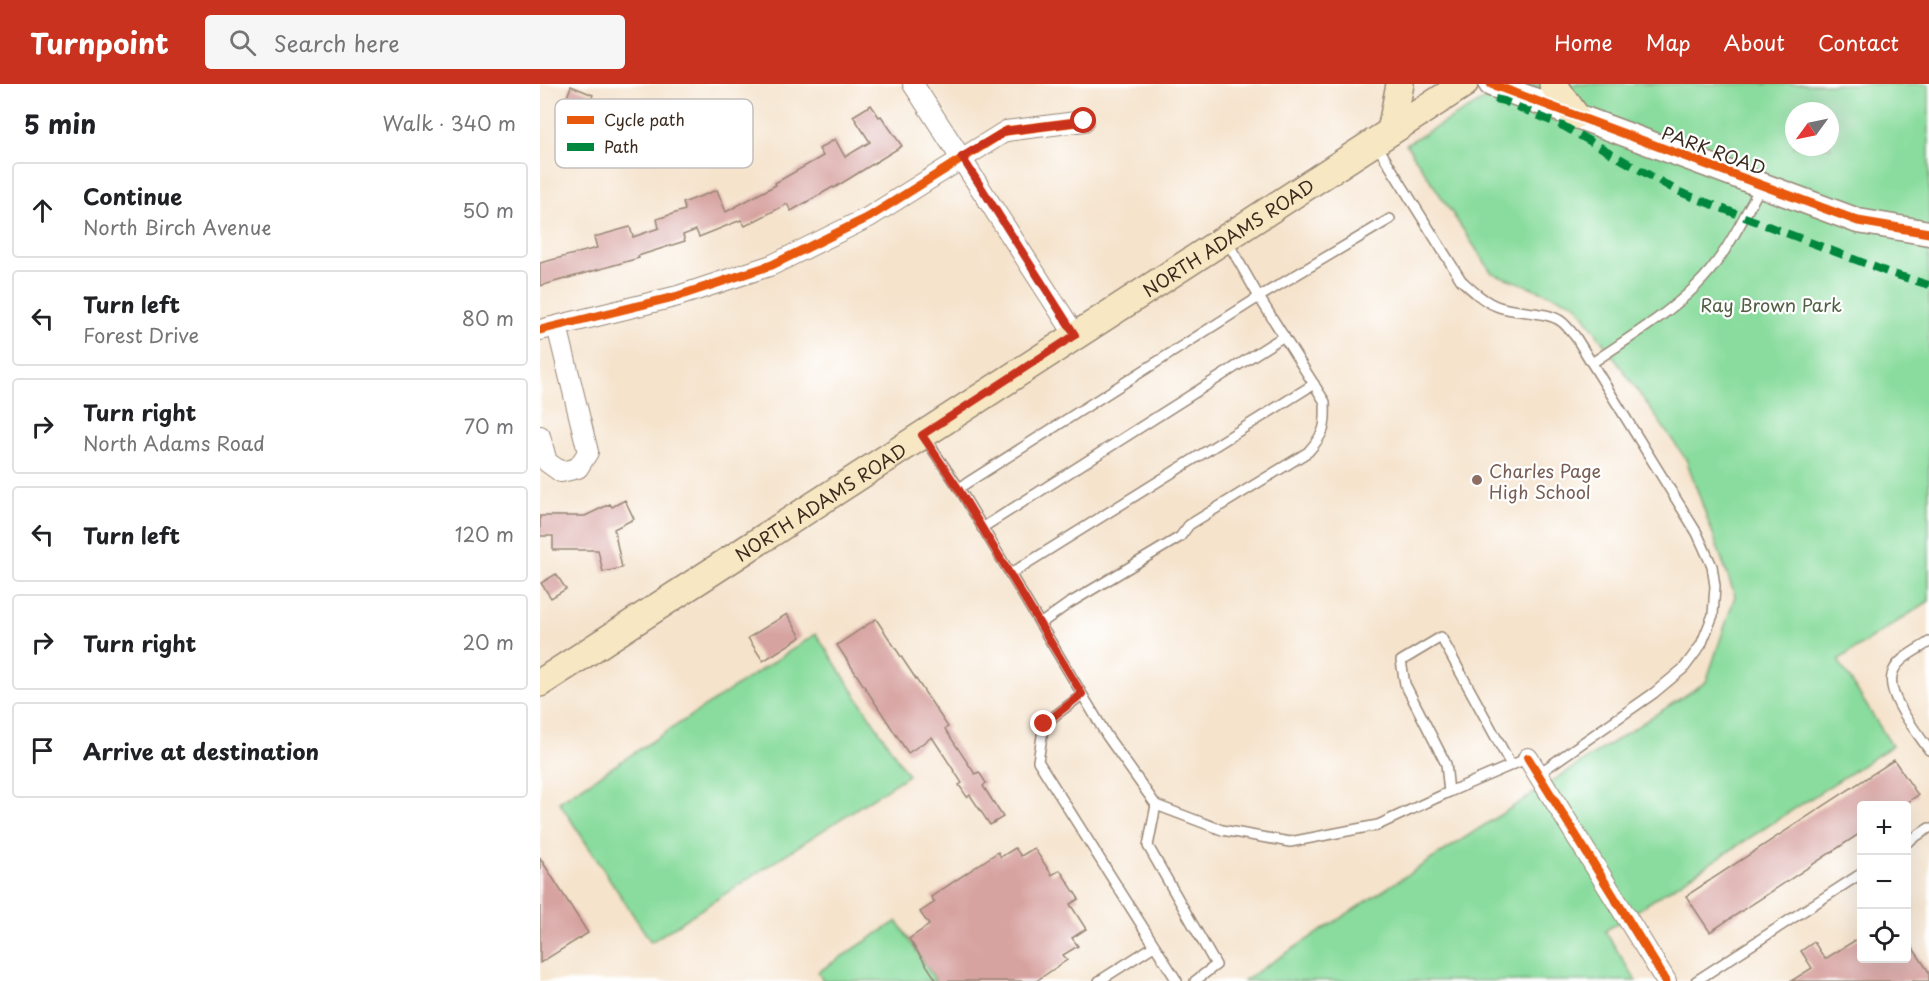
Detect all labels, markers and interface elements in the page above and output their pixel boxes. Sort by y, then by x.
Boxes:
search box [205,15,625,69]
text: Turnpoint [30,21,169,64]
icon: search [226,26,259,59]
text: Search here [274,26,400,59]
text: Home [1554,26,1613,58]
text: Map [1646,26,1691,58]
text: About [1724,26,1785,58]
text: Contact [1818,26,1899,58]
legend [555,99,753,168]
north arrow [1785,102,1839,156]
text: 5 min [24,104,96,143]
text: Cycle path [604,107,685,131]
route start [1070,107,1096,133]
text: Walk · 340 m [383,108,516,138]
street label: PARK ROAD [1658,119,1770,181]
text: Path [604,134,639,158]
street label: NORTH ADAMS ROAD [1137,171,1319,303]
text: Continue [83,179,182,212]
icon: ahead [26,194,59,227]
text: 50 m [462,195,514,225]
text: North Birch Avenue [83,212,271,242]
text: Turn left [83,287,180,320]
park label: Ray Brown Park [1700,291,1842,318]
icon: left [26,302,59,335]
text: 80 m [462,303,514,333]
text: Forest Drive [83,320,199,350]
text: Turn right [83,395,196,428]
icon: right [26,410,59,443]
text: 70 m [464,411,514,441]
text: North Adams Road [83,428,265,458]
street label: NORTH ADAMS ROAD [729,436,911,567]
place label: Charles Page High School [1489,457,1601,505]
marker: Charles Page High School [1470,473,1484,487]
icon: left [26,518,59,551]
text: Turn left [83,518,180,551]
text: 120 m [455,519,514,549]
icon: right [26,626,59,659]
text: Turn right [83,626,196,659]
text: 20 m [462,627,514,657]
route end [1030,710,1056,736]
icon: arrive [26,734,59,767]
text: Arrive at destination [83,734,319,767]
map controls [1857,801,1911,963]
button: + [1857,801,1911,855]
button: − [1857,855,1911,909]
button: locate [1857,909,1911,963]

